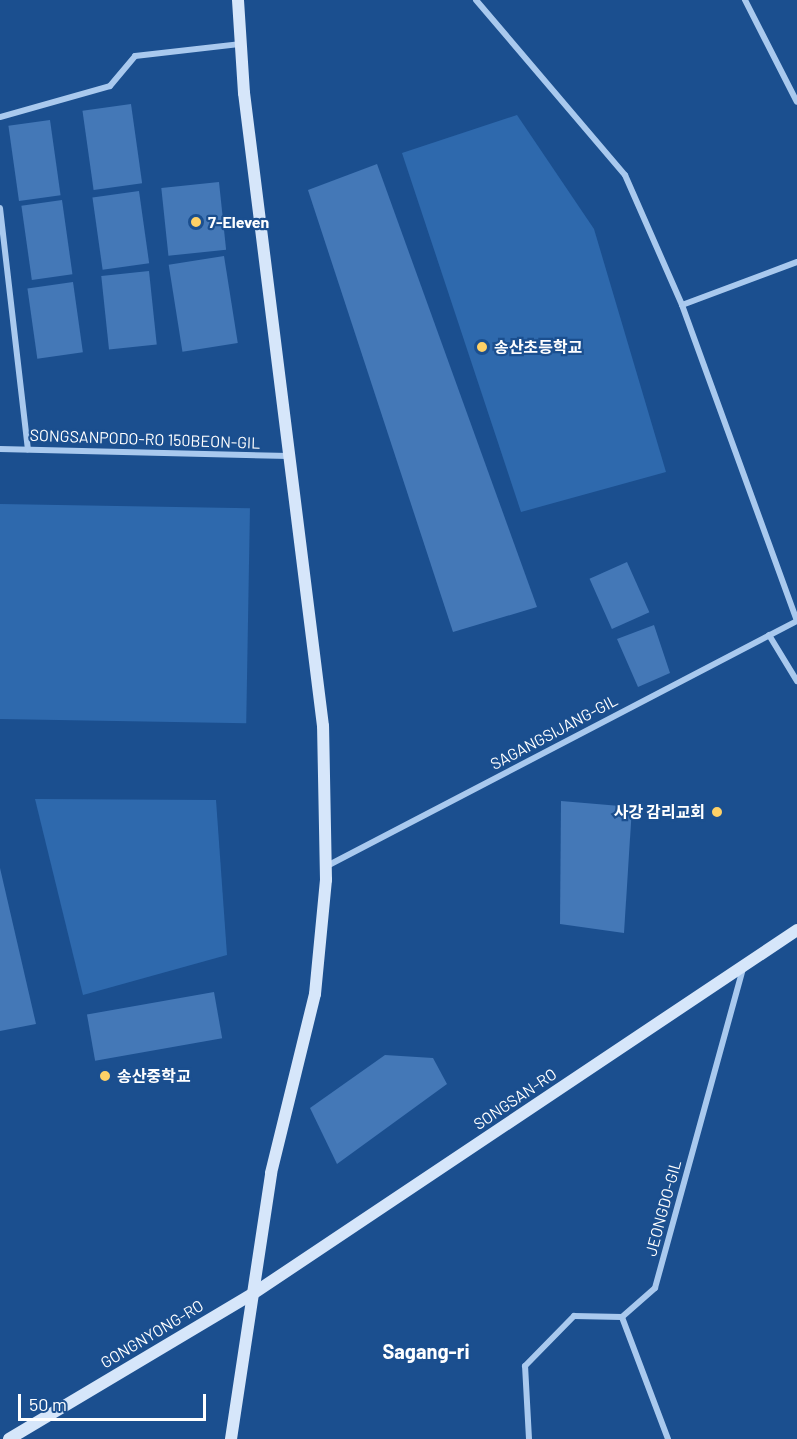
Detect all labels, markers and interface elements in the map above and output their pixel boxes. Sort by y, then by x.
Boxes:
place label: 7-Eleven [208,212,269,232]
marker: 7-Eleven [189,215,203,229]
place label: 송산초등학교 [494,337,582,357]
marker: 송산초등학교 [475,340,489,354]
street label: SONGSANPODO-RO 150BEON-GIL [29,425,261,453]
street label: SAGANGSIJANG-GIL [487,690,621,774]
place label: 사강 감리교회 [613,802,705,822]
marker: 사강 감리교회 [710,805,724,819]
street label: SONGSAN-RO [470,1064,560,1134]
place label: 송산중학교 [117,1066,191,1086]
marker: 송산중학교 [98,1069,112,1083]
street label: JEONGDO-GIL [641,1158,685,1258]
street label: GONGNYONG-RO [97,1296,207,1372]
district label: Sagang-ri [382,1339,470,1363]
scale bar [21,1382,208,1420]
text: 50 m [29,1393,67,1415]

